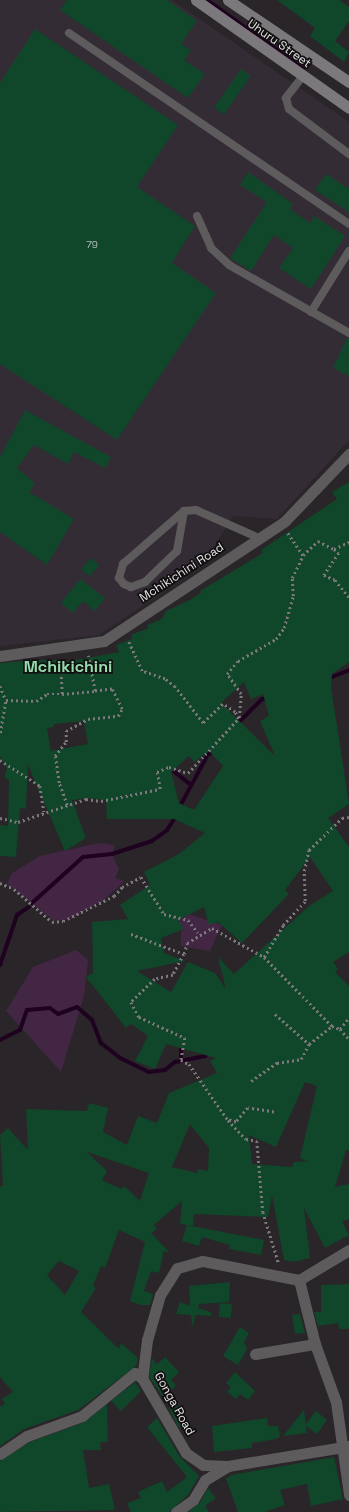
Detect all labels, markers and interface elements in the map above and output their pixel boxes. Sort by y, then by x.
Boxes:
street label: Uhuru Street [244,17,314,71]
house number: 79 [86,239,98,251]
street label: Mchikichini Road [137,540,227,606]
district label: Mchikichini [24,657,112,677]
street label: Gonga Road [151,1370,197,1438]

